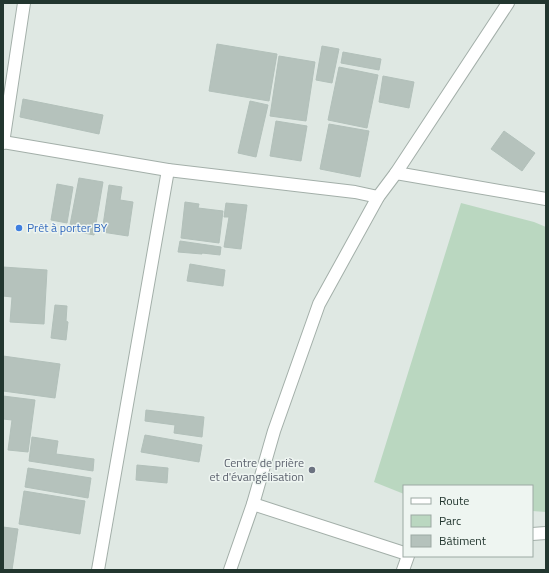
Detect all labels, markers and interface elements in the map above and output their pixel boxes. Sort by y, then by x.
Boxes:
place label: Prêt à porter BY [27,218,108,237]
marker: Prêt à porter BY [14,223,24,233]
place label: Centre de prière et d'évangélisation [210,453,304,486]
marker: Centre de prière et d'évangélisation [307,465,317,475]
legend [403,485,533,557]
text: Route [439,491,469,510]
text: Parc [439,511,461,530]
text: Bâtiment [439,531,487,550]

